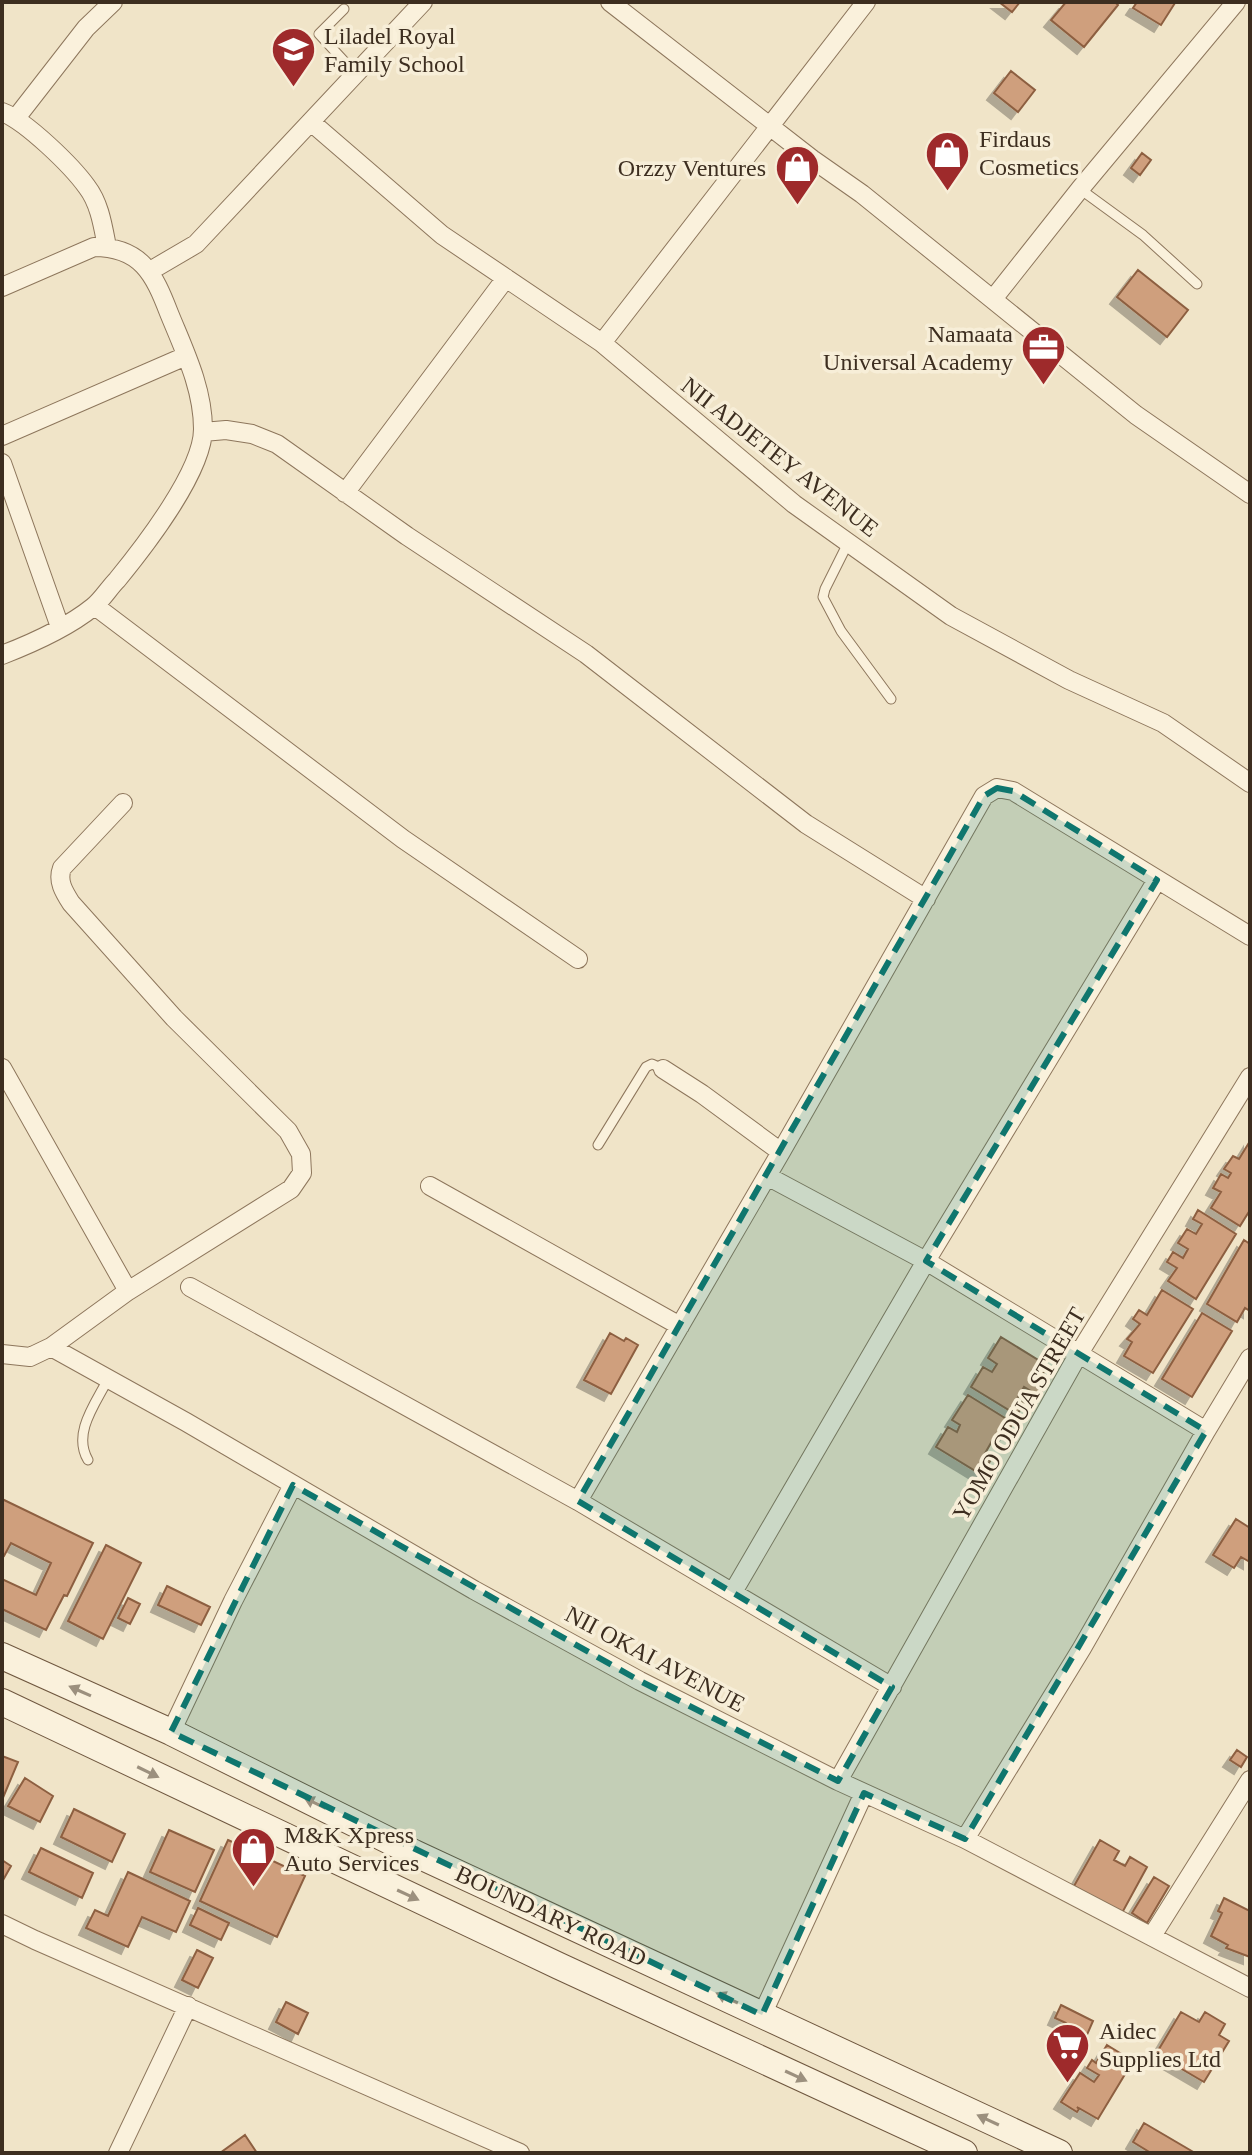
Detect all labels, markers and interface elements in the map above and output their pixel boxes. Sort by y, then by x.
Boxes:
place label: Liladel Royal Family School [324,23,465,77]
school or university icon: Liladel Royal Family School [269,26,317,89]
place label: Firdaus Cosmetics [979,126,1079,180]
shop icon: Firdaus Cosmetics [924,129,972,192]
shop icon: Orzzy Ventures [773,144,821,207]
place label: Orzzy Ventures [618,155,766,181]
place label: Namaata Universal Academy [823,321,1013,375]
office icon: Namaata Universal Academy [1020,324,1068,387]
street label: NII ADJETEY AVENUE [676,372,884,542]
street label: YOMO ODUA STREET [947,1303,1091,1525]
street label: NII OKAI AVENUE [561,1601,749,1717]
one-way arrow [69,1685,92,1698]
one-way arrow [136,1765,160,1779]
one-way arrow [303,1797,326,1810]
place label: M&K Xpress Auto Services [284,1822,419,1876]
shop icon: M&K Xpress Auto Services [229,1825,277,1888]
street label: BOUNDARY ROAD [451,1860,651,1972]
one-way arrow [397,1888,420,1902]
one-way arrow [715,1991,739,2005]
place label: Aidec Supplies Ltd [1099,2018,1221,2072]
supermarket icon: Aidec Supplies Ltd [1044,2021,1092,2084]
one-way arrow [785,2069,808,2083]
one-way arrow [976,2113,1000,2127]

